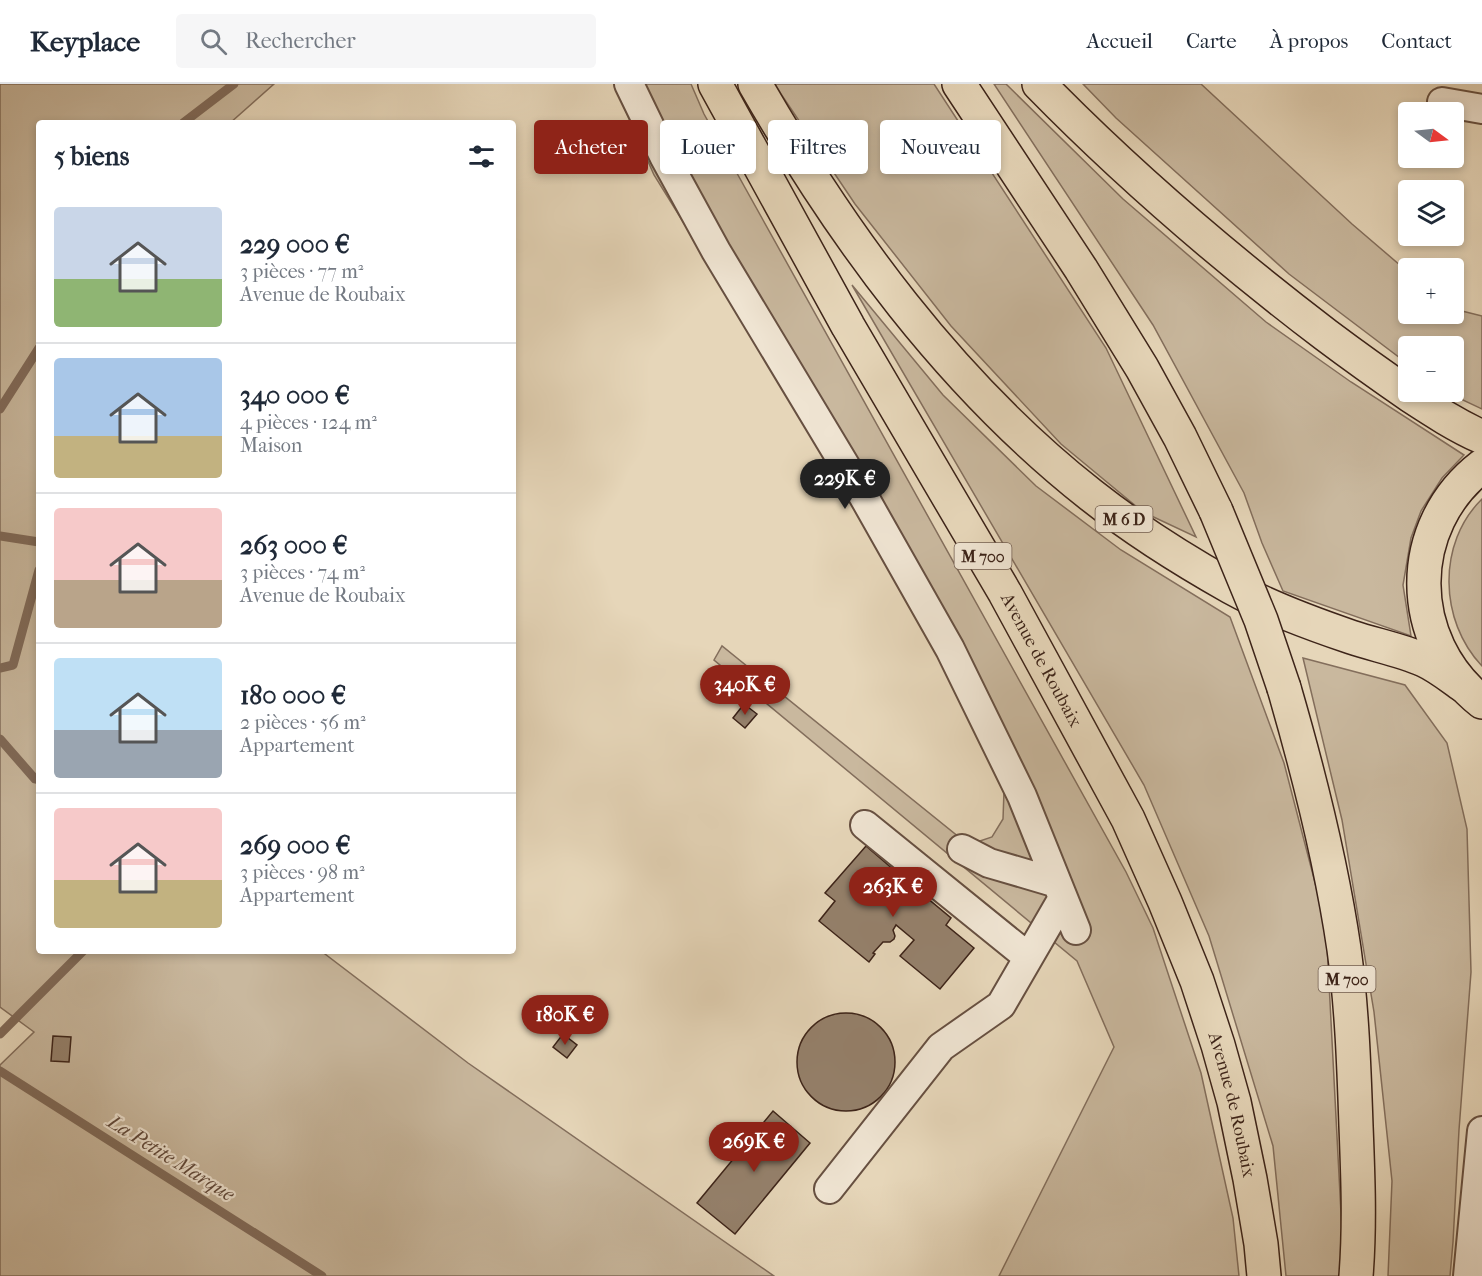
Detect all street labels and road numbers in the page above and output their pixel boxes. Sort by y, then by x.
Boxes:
road number: M 6 D [1096,506,1152,532]
road number: M 700 [954,543,1012,569]
street label: Avenue de Roubaix [996,589,1087,731]
road number: M 700 [1318,966,1376,992]
street label: Avenue de Roubaix [1204,1028,1260,1180]

